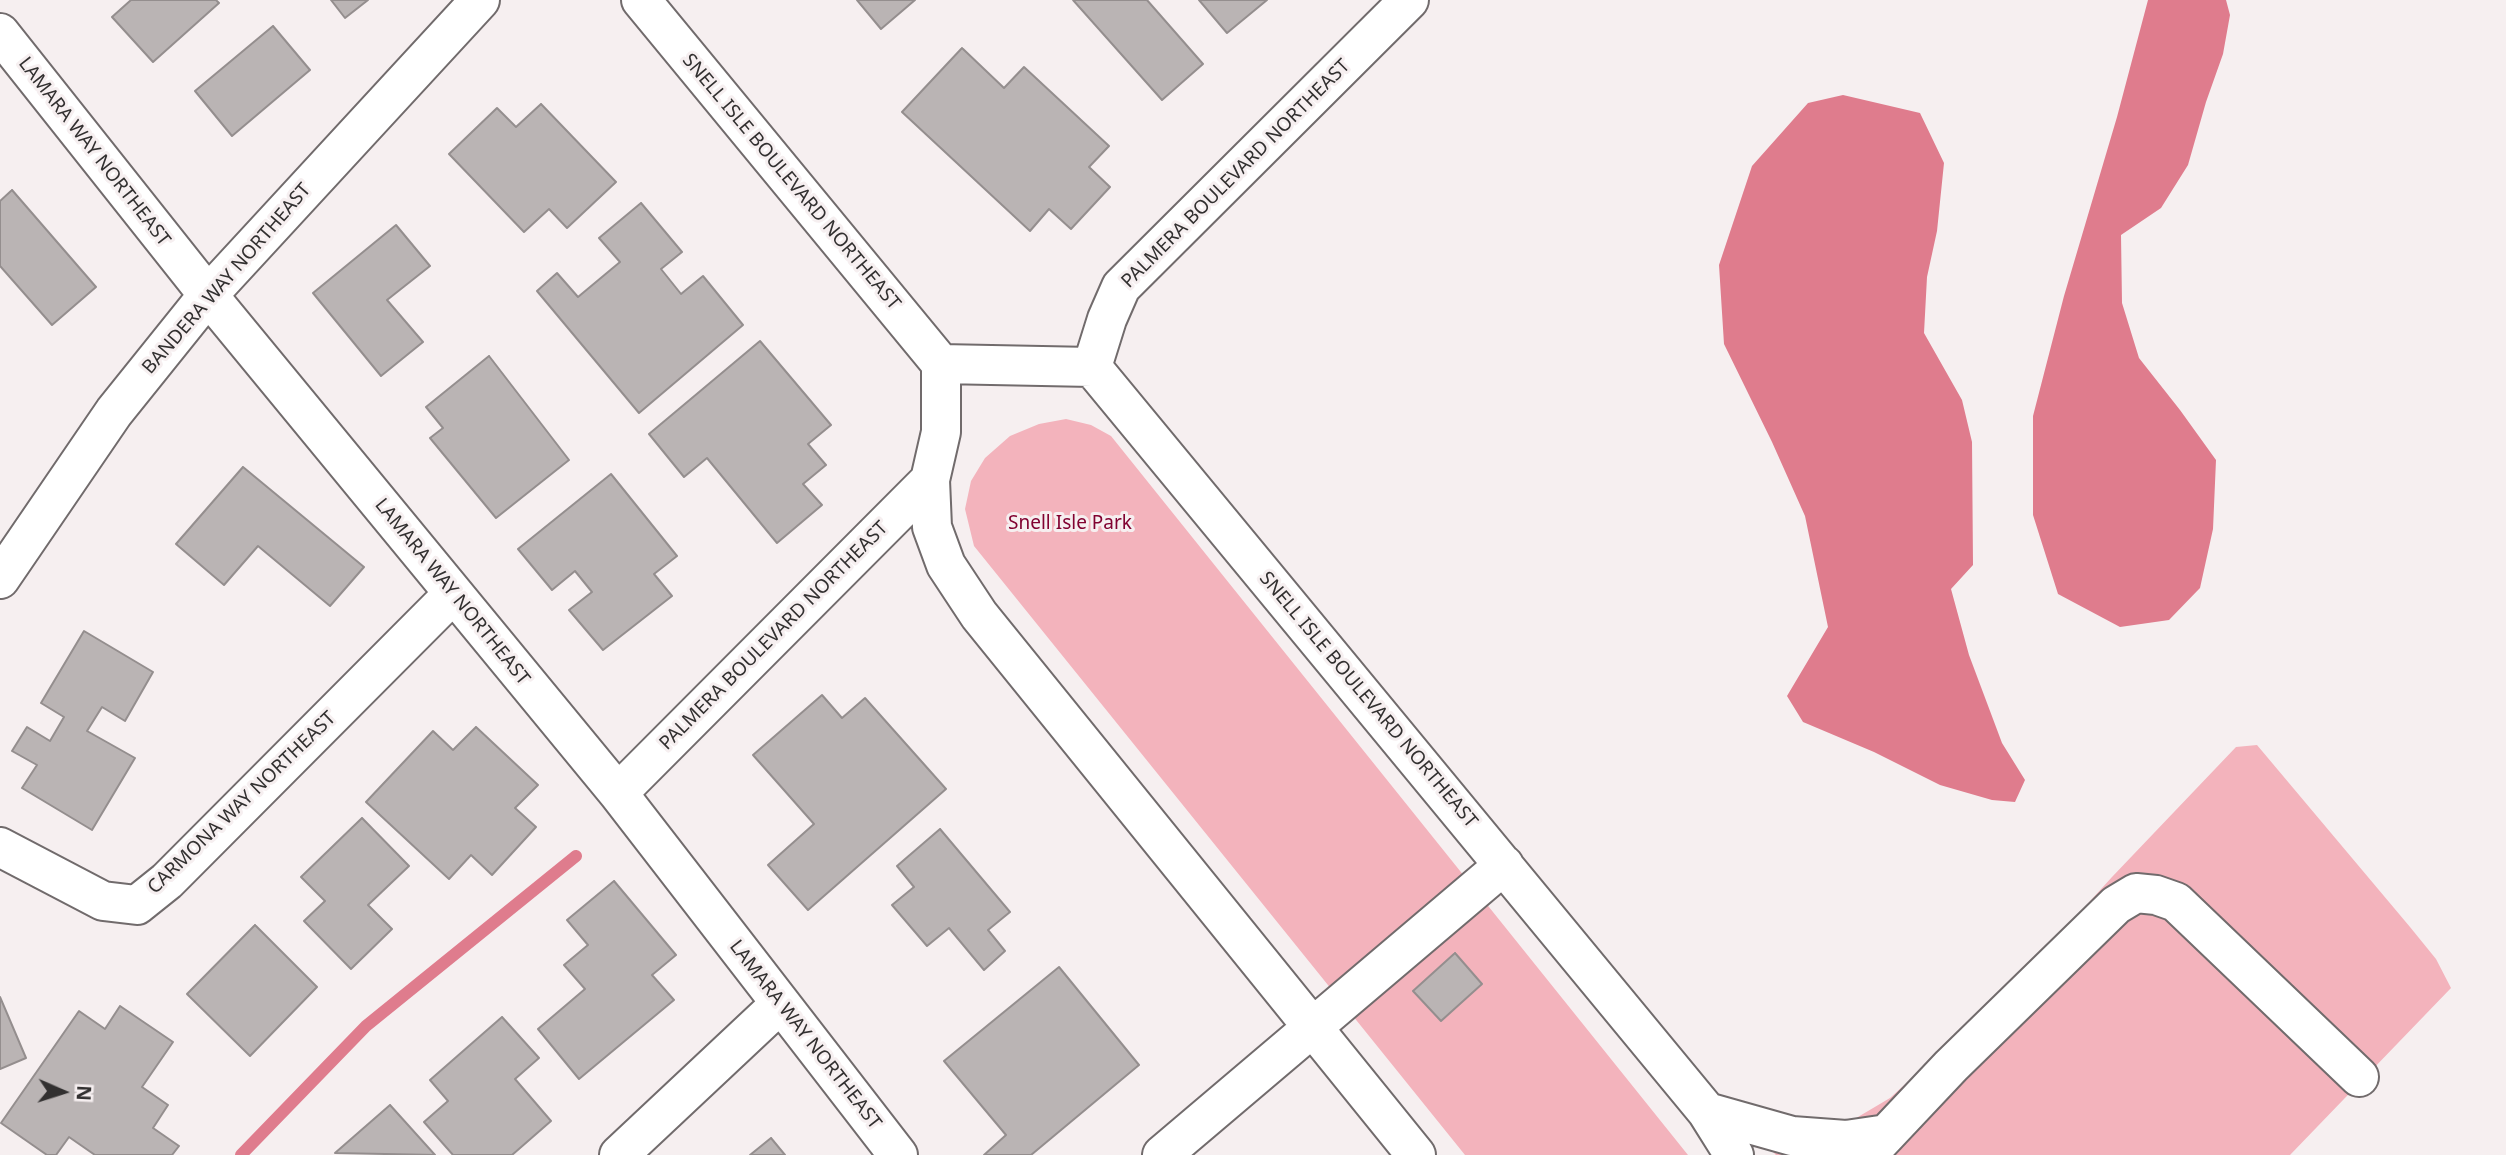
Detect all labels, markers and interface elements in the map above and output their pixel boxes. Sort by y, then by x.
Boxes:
street label: SNELL ISLE BOULEVARD NORTHEAST [677,49,905,315]
street label: LAMARA WAY NORTHEAST [13,53,175,251]
street label: PALMERA BOULEVARD NORTHEAST [1117,55,1355,293]
street label: BANDERA WAY NORTHEAST [138,179,316,379]
street label: LAMARA WAY NORTHEAST [370,494,534,690]
park label: Snell Isle Park [1008,513,1132,535]
street label: PALMERA BOULEVARD NORTHEAST [655,517,893,755]
street label: SNELL ISLE BOULEVARD NORTHEAST [1254,567,1482,833]
street label: CARMONA WAY NORTHEAST [143,707,341,899]
street label: LAMARA WAY NORTHEAST [724,936,886,1134]
north arrow [28,1057,98,1127]
text: N [71,1085,97,1101]

